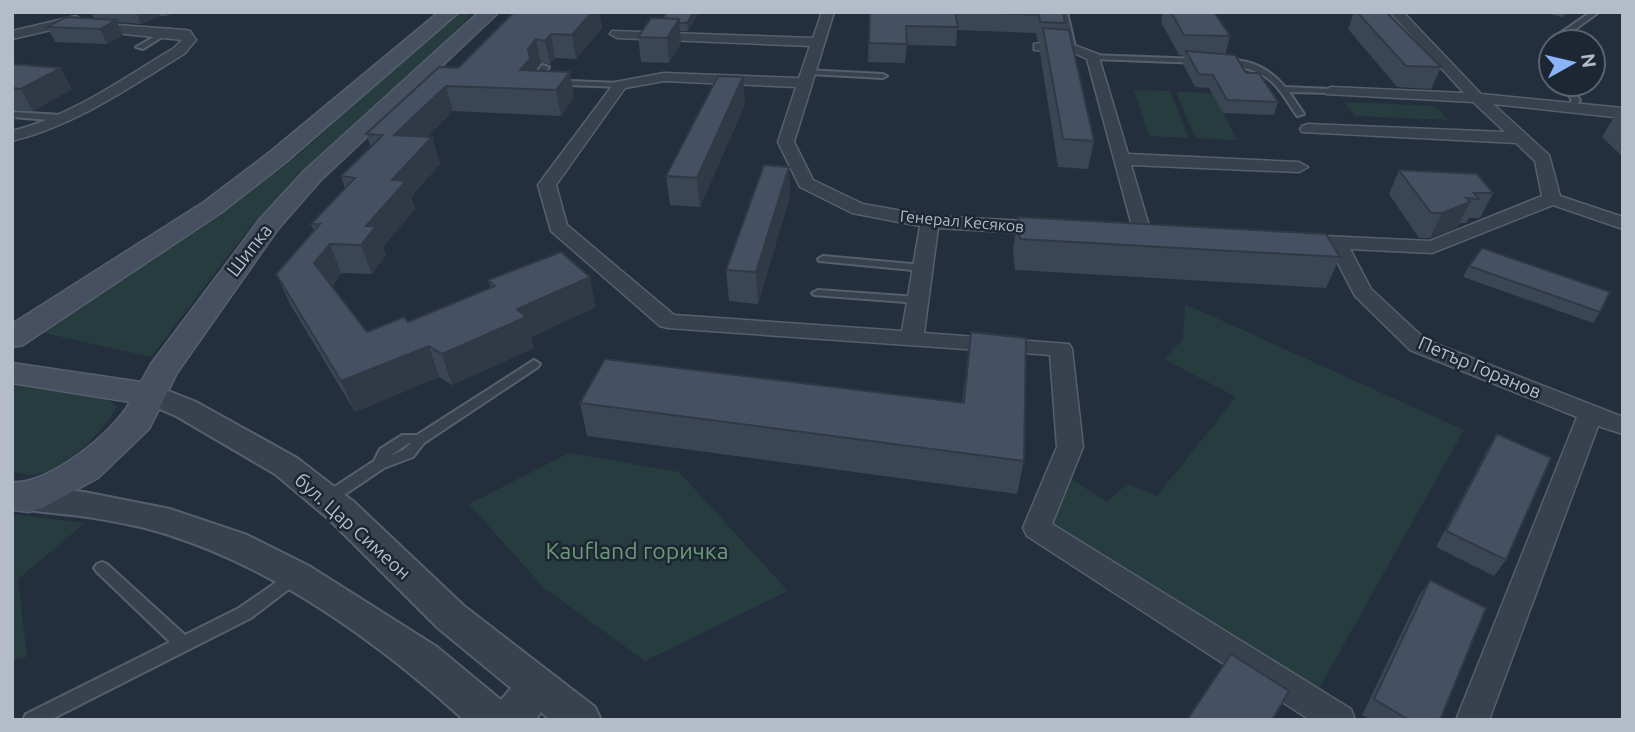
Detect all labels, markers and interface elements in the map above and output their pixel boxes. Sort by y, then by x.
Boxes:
north arrow [1537,28,1607,98]
text: N [1577,52,1601,69]
street label: Генерал Кесяков [899,207,1025,235]
street label: Шипка [222,220,276,280]
street label: Петър Горанов [1415,331,1545,403]
street label: бул. Цар Симеон [291,468,415,584]
park label: Kaufland горичка [546,538,728,563]

